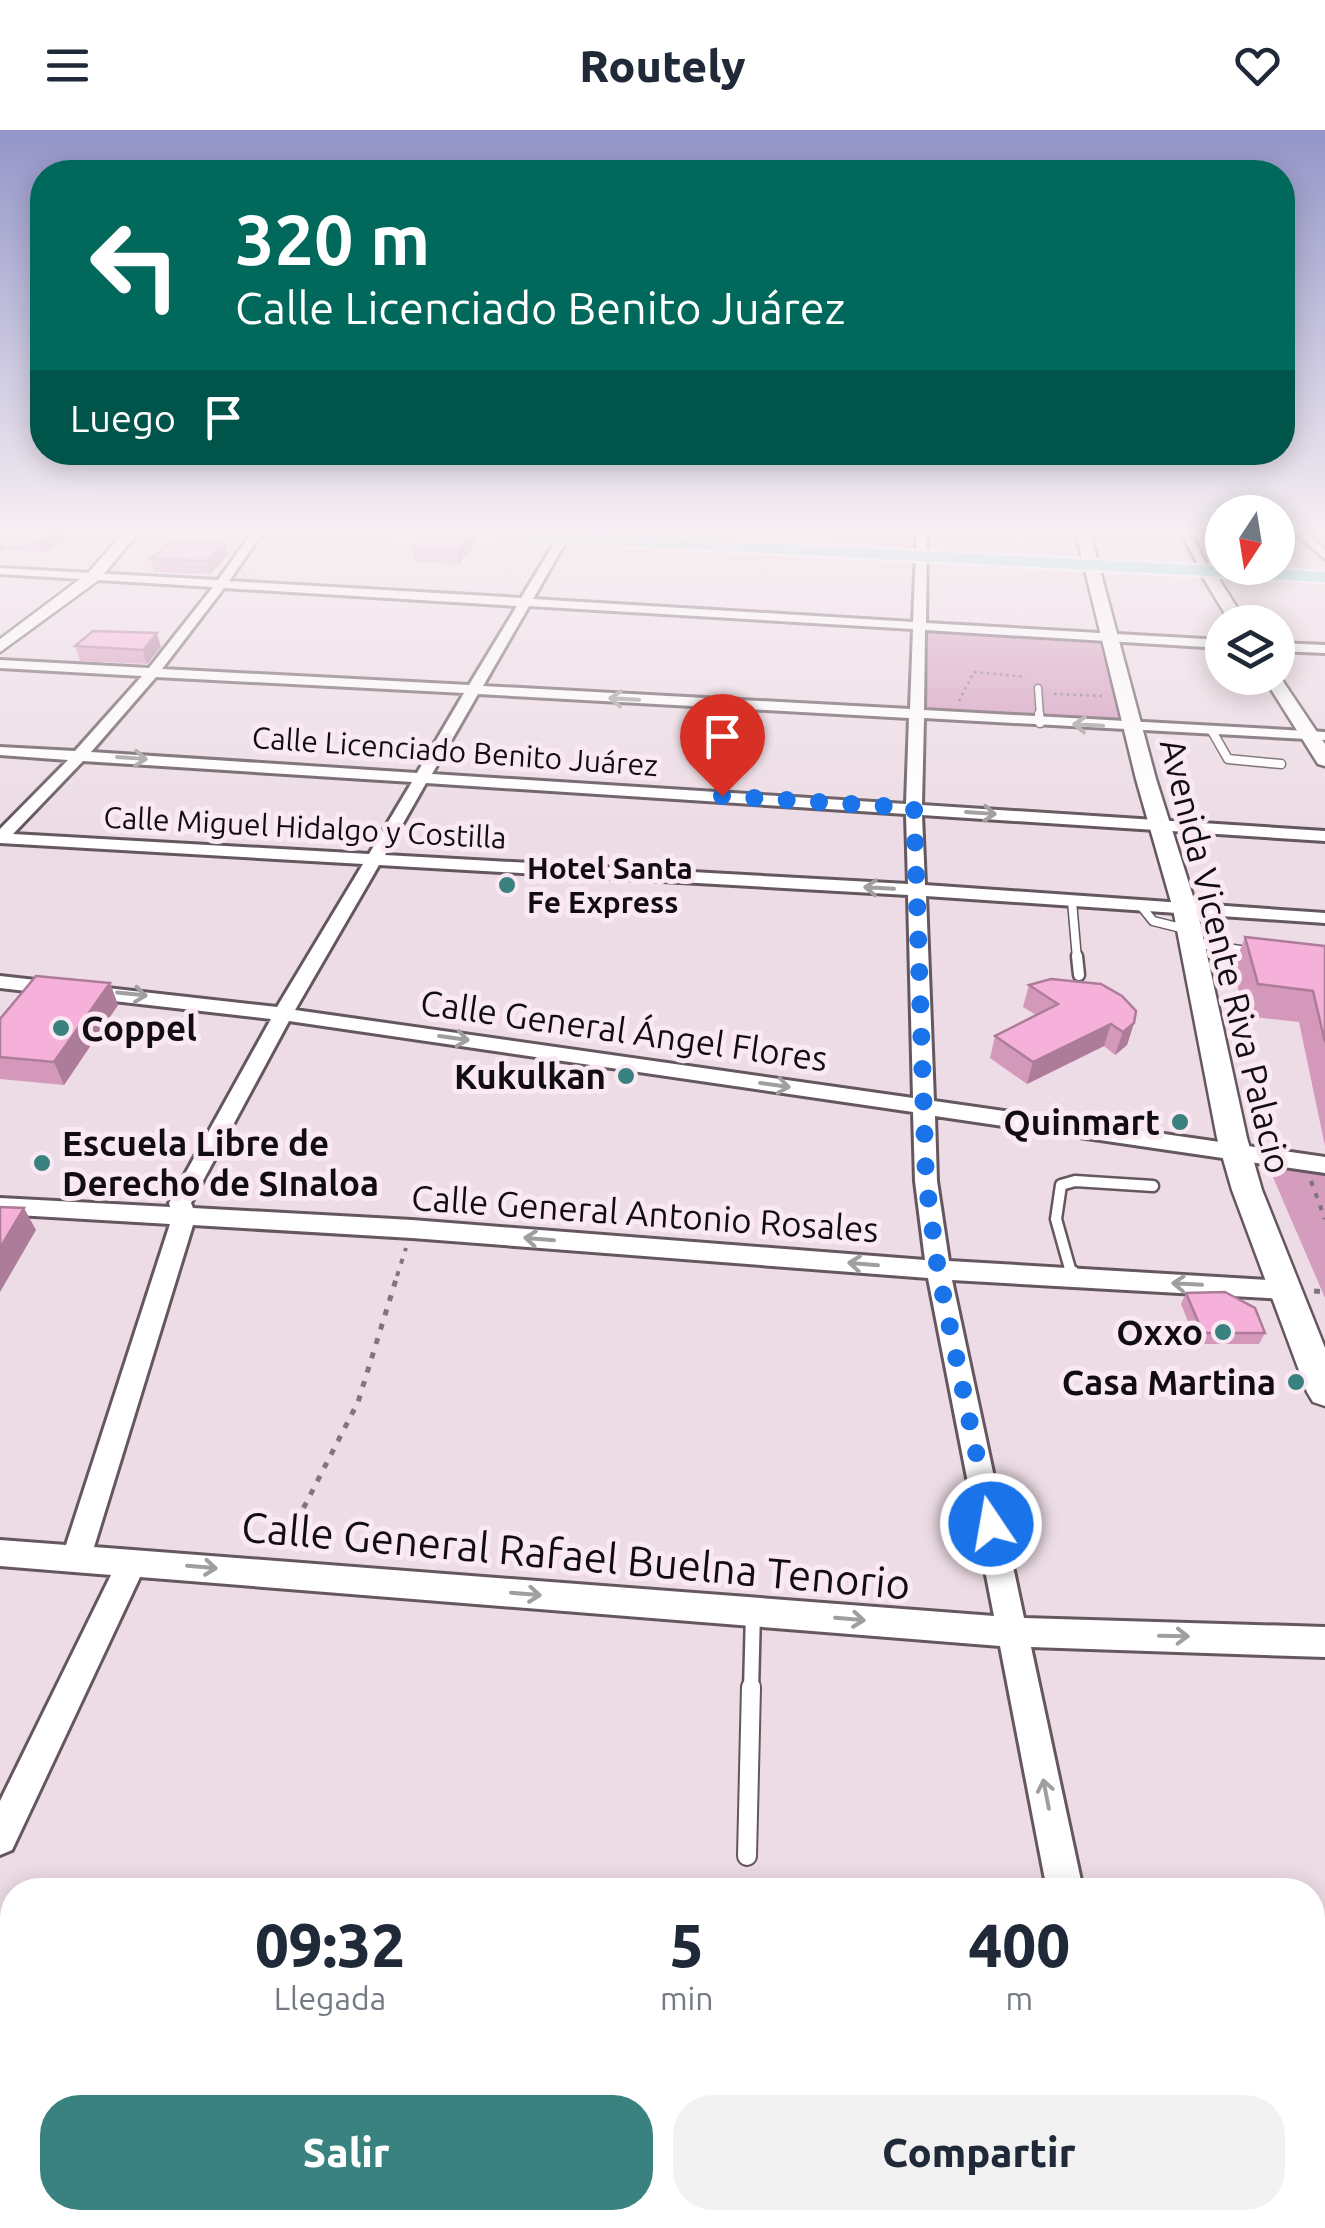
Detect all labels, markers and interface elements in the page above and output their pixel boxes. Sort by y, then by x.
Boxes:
icon: menu [40,38,95,93]
icon: heart [1230,38,1285,93]
text: Routely [579,40,746,91]
icon: left [70,200,200,330]
text: 320 m [235,200,430,278]
text: Calle Licenciado Benito Juárez [235,282,845,333]
icon: arrive [196,390,251,445]
text: Luego [70,397,176,439]
north arrow [1205,495,1295,585]
map controls [1205,495,1295,695]
button: layers [1205,605,1295,695]
one-way arrow [608,689,640,708]
pin [680,694,765,797]
icon: arrive [695,709,750,764]
one-way arrow [1072,716,1104,735]
street label: Calle Licenciado Benito Juárez [251,720,659,782]
street label: Avenida Vicente Riva Palacio [1153,735,1299,1177]
one-way arrow [116,749,148,768]
street label: Calle Miguel Hidalgo y Costilla [103,799,507,855]
one-way arrow [964,804,996,823]
place label: Hotel Santa Fe Express [527,851,693,919]
marker: Hotel Santa Fe Express [496,874,518,896]
one-way arrow [863,878,895,897]
street label: Calle General Ángel Flores [418,981,830,1078]
one-way arrow [115,985,148,1004]
place label: Coppel [81,1008,197,1048]
marker: Coppel [50,1017,72,1039]
one-way arrow [437,1029,470,1047]
place label: Kukulkan [454,1056,606,1096]
marker: Kukulkan [615,1065,637,1087]
one-way arrow [759,1076,791,1095]
place label: Quinmart [1003,1102,1160,1142]
marker: Quinmart [1169,1111,1191,1133]
place label: Escuela Libre de Derecho de SInaloa [62,1123,379,1203]
marker: Escuela Libre de Derecho de SInaloa [31,1152,53,1174]
street label: Calle General Antonio Rosales [410,1177,880,1249]
one-way arrow [523,1229,555,1248]
one-way arrow [847,1255,879,1274]
one-way arrow [1172,1274,1204,1293]
place label: Oxxo [1116,1312,1203,1352]
marker: Oxxo [1212,1321,1234,1343]
place label: Casa Martina [1062,1362,1276,1402]
marker: Casa Martina [1285,1371,1307,1393]
position arrow [939,1472,1043,1576]
street label: Calle General Rafael Buelna Tenorio [240,1502,912,1608]
one-way arrow [185,1558,217,1577]
one-way arrow [509,1585,541,1604]
one-way arrow [833,1610,865,1629]
one-way arrow [1158,1626,1190,1646]
one-way arrow [1035,1779,1054,1811]
text: 09:32 [255,1911,405,1978]
text: 5 [670,1911,704,1978]
text: 400 [969,1911,1070,1978]
text: Llegada [274,1980,386,2016]
text: min [660,1980,714,2016]
text: m [1005,1980,1033,2016]
button: Salir [40,2095,653,2210]
button: Compartir [673,2095,1285,2210]

